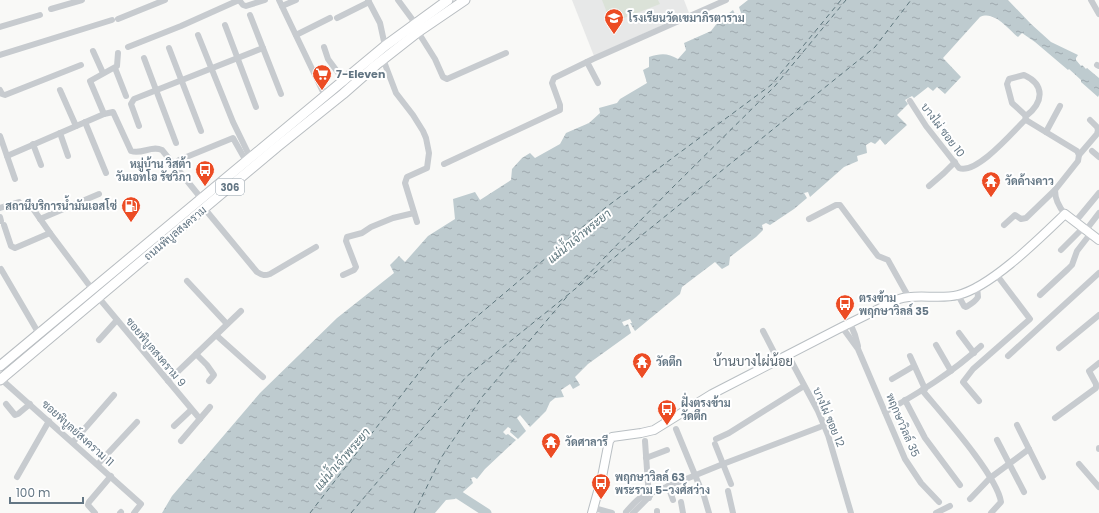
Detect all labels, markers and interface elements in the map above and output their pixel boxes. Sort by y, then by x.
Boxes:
school or university icon: โรงเรียนวัดเขมาภิรตาราม [603,7,625,35]
place label: โรงเรียนวัดเขมาภิรตาราม [627,10,745,26]
supermarket icon: 7-Eleven [311,63,333,91]
place label: 7-Eleven [336,66,385,82]
street label: บางไผ่ ซอย 10 [917,99,969,161]
place label: หมู่บ้าน วิสต้า วันเอทโอ รัชวิภา [116,156,191,185]
bus stop icon: หมู่บ้าน วิสต้า วันเอทโอ รัชวิภา [194,159,216,187]
temple icon: วัดค้างคาว [980,170,1002,198]
place label: วัดค้างคาว [1005,173,1054,189]
road number: 306 [216,179,244,195]
place label: สถานีบริการน้ำมันเอสโซ่ [5,195,117,214]
fuel station icon: สถานีบริการน้ำมันเอสโซ่ [120,195,142,223]
street label: ถนนพิบูลสงคราม [140,202,210,264]
water label: แม่น้ำเจ้าพระยา [542,203,615,267]
place label: ตรงข้าม พฤกษาวิลล์ 35 [859,290,929,319]
bus stop icon: ตรงข้าม พฤกษาวิลล์ 35 [834,293,856,321]
street label: ซอยพิบูลสงคราม 9 [122,314,190,390]
temple icon: วัดตึก [631,351,653,379]
district label: บ้านบางไผ่น้อย [713,352,793,371]
place label: วัดตึก [656,354,682,370]
street label: บางไผ่ ซอย 12 [809,385,849,449]
street label: พฤกษาวิลล์ 35 [882,391,924,460]
place label: ฝั่งตรงข้าม วัดตึก [681,392,731,424]
street label: ซอยพิบูลย์สงคราม 11 [38,396,118,470]
bus stop icon: ฝั่งตรงข้าม วัดตึก [656,398,678,426]
water label: แม่น้ำเจ้าพระยา [309,423,374,494]
temple icon: วัดศาลารี [540,431,562,459]
place label: วัดศาลารี [565,434,608,450]
place label: พฤกษาวิลล์ 63 พระราม 5-วงศ์สว่าง [615,469,710,498]
bus stop icon: พฤกษาวิลล์ 63 พระราม 5-วงศ์สว่าง [590,472,612,500]
scale bar [10,479,83,505]
text: 100 m [16,484,50,501]

